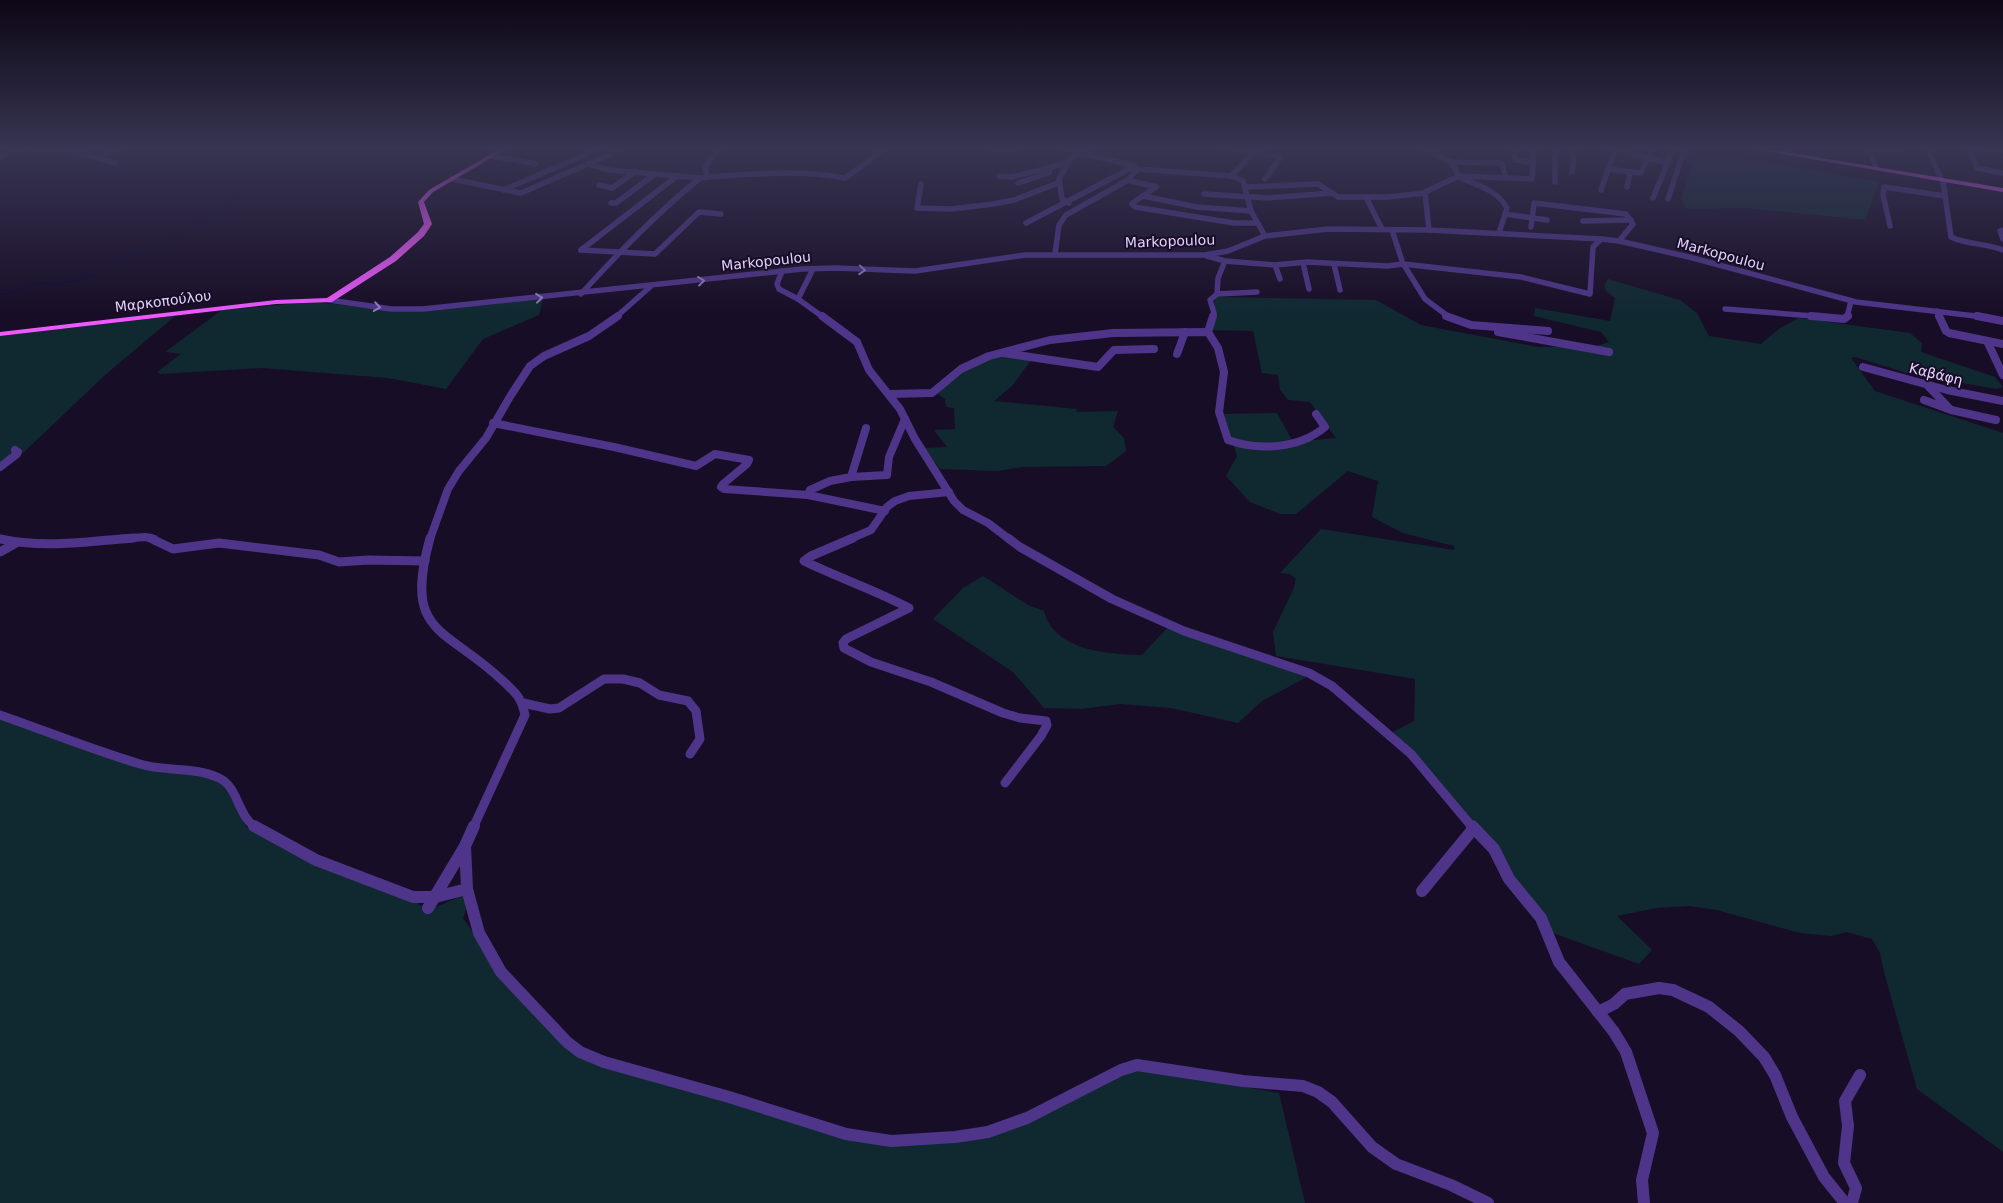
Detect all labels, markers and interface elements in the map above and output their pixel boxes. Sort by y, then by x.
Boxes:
street label: Markopoulou [1125,231,1215,251]
street label: Markopoulou [1675,235,1767,273]
street label: Markopoulou [720,248,812,274]
one-way arrow [859,264,867,275]
one-way arrow [697,276,705,287]
street label: Μαρκοπούλου [114,287,212,315]
one-way arrow [535,293,543,304]
one-way arrow [373,301,382,311]
street label: Καβάφη [1908,360,1964,388]

